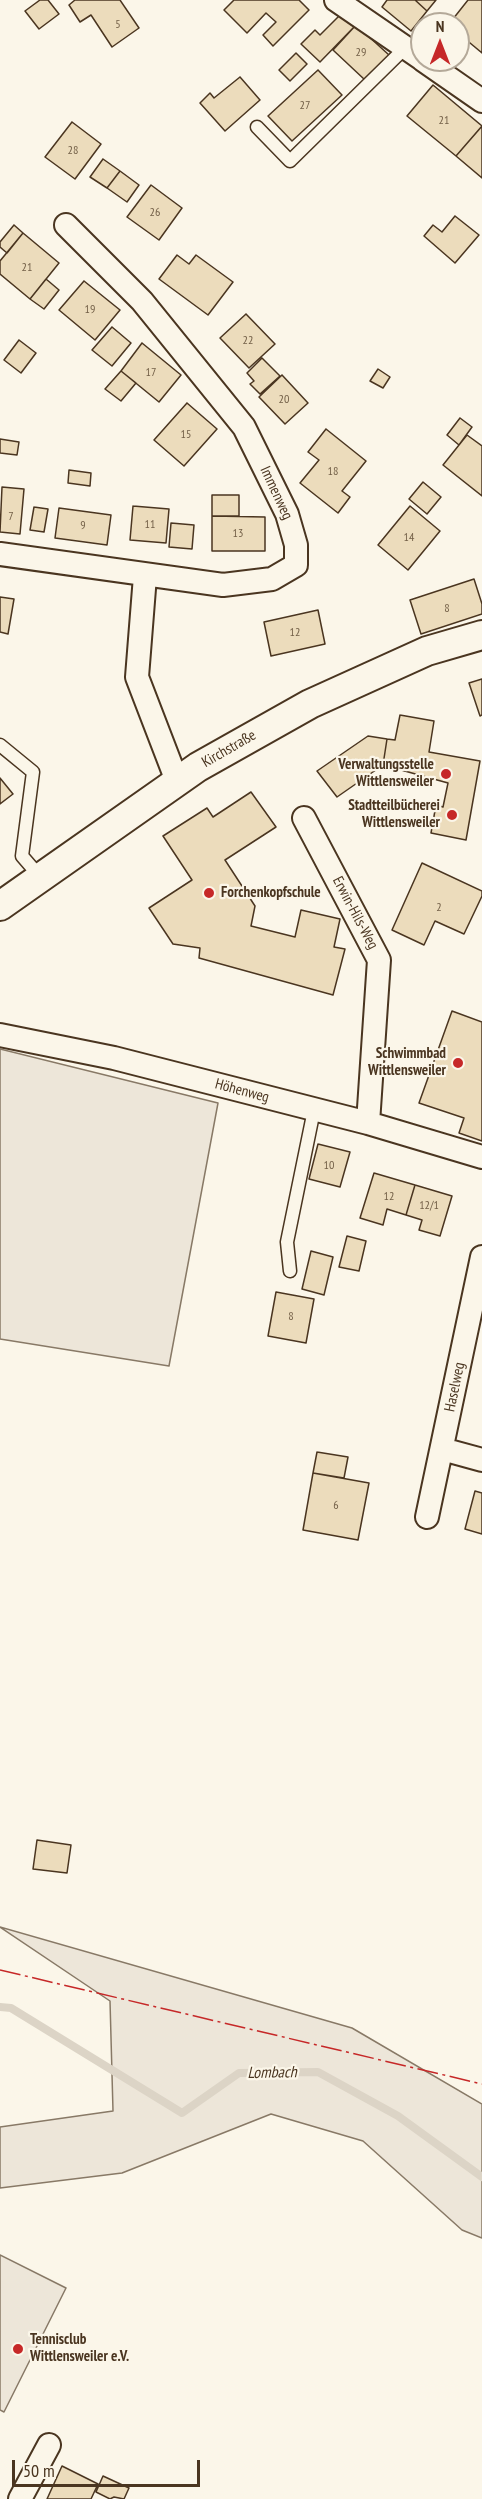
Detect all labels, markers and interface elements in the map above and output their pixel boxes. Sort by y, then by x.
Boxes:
north arrow [410,12,470,72]
text: N [436,16,444,36]
house number: 5 [115,18,121,32]
house number: 29 [356,46,366,60]
house number: 27 [300,99,310,113]
house number: 21 [439,114,449,128]
house number: 28 [68,144,78,158]
house number: 26 [150,206,160,220]
house number: 21 [22,261,32,275]
house number: 19 [85,303,95,317]
house number: 22 [243,334,253,348]
house number: 17 [146,366,156,380]
house number: 20 [279,393,289,407]
house number: 15 [181,428,191,442]
street label: Immenweg [256,463,296,523]
house number: 18 [328,465,338,479]
house number: 7 [8,510,14,524]
house number: 11 [145,518,155,532]
house number: 9 [80,519,86,533]
house number: 13 [233,527,243,541]
house number: 14 [404,531,414,545]
house number: 8 [444,602,450,616]
house number: 12 [290,626,300,640]
street label: Kirchstraße [199,726,259,772]
place label: Verwaltungsstelle Wittlensweiler [338,756,434,791]
marker: Verwaltungsstelle Wittlensweiler [439,767,453,781]
place label: Stadtteilbücherei Wittlensweiler [348,797,440,832]
marker: Stadtteilbücherei Wittlensweiler [445,808,459,822]
street label: Erwin-Hils-Weg [328,874,382,952]
place label: Forchenkopfschule [221,884,321,902]
marker: Forchenkopfschule [202,886,216,900]
house number: 2 [436,901,442,915]
place label: Schwimmbad Wittlensweiler [368,1045,446,1080]
marker: Schwimmbad Wittlensweiler [451,1056,465,1070]
street label: Höhenweg [213,1075,271,1107]
house number: 10 [324,1159,334,1173]
house number: 12 [384,1190,394,1204]
house number: 12/1 [419,1199,439,1213]
house number: 8 [288,1310,294,1324]
street label: Haselweg [441,1361,469,1413]
house number: 6 [333,1499,339,1513]
water label: Lombach [247,2063,297,2083]
place label: Tennisclub Wittlensweiler e.V. [30,2331,129,2366]
marker: Tennisclub Wittlensweiler e.V. [11,2342,25,2356]
scale bar [15,2448,202,2486]
text: 50 m [23,2459,55,2482]

